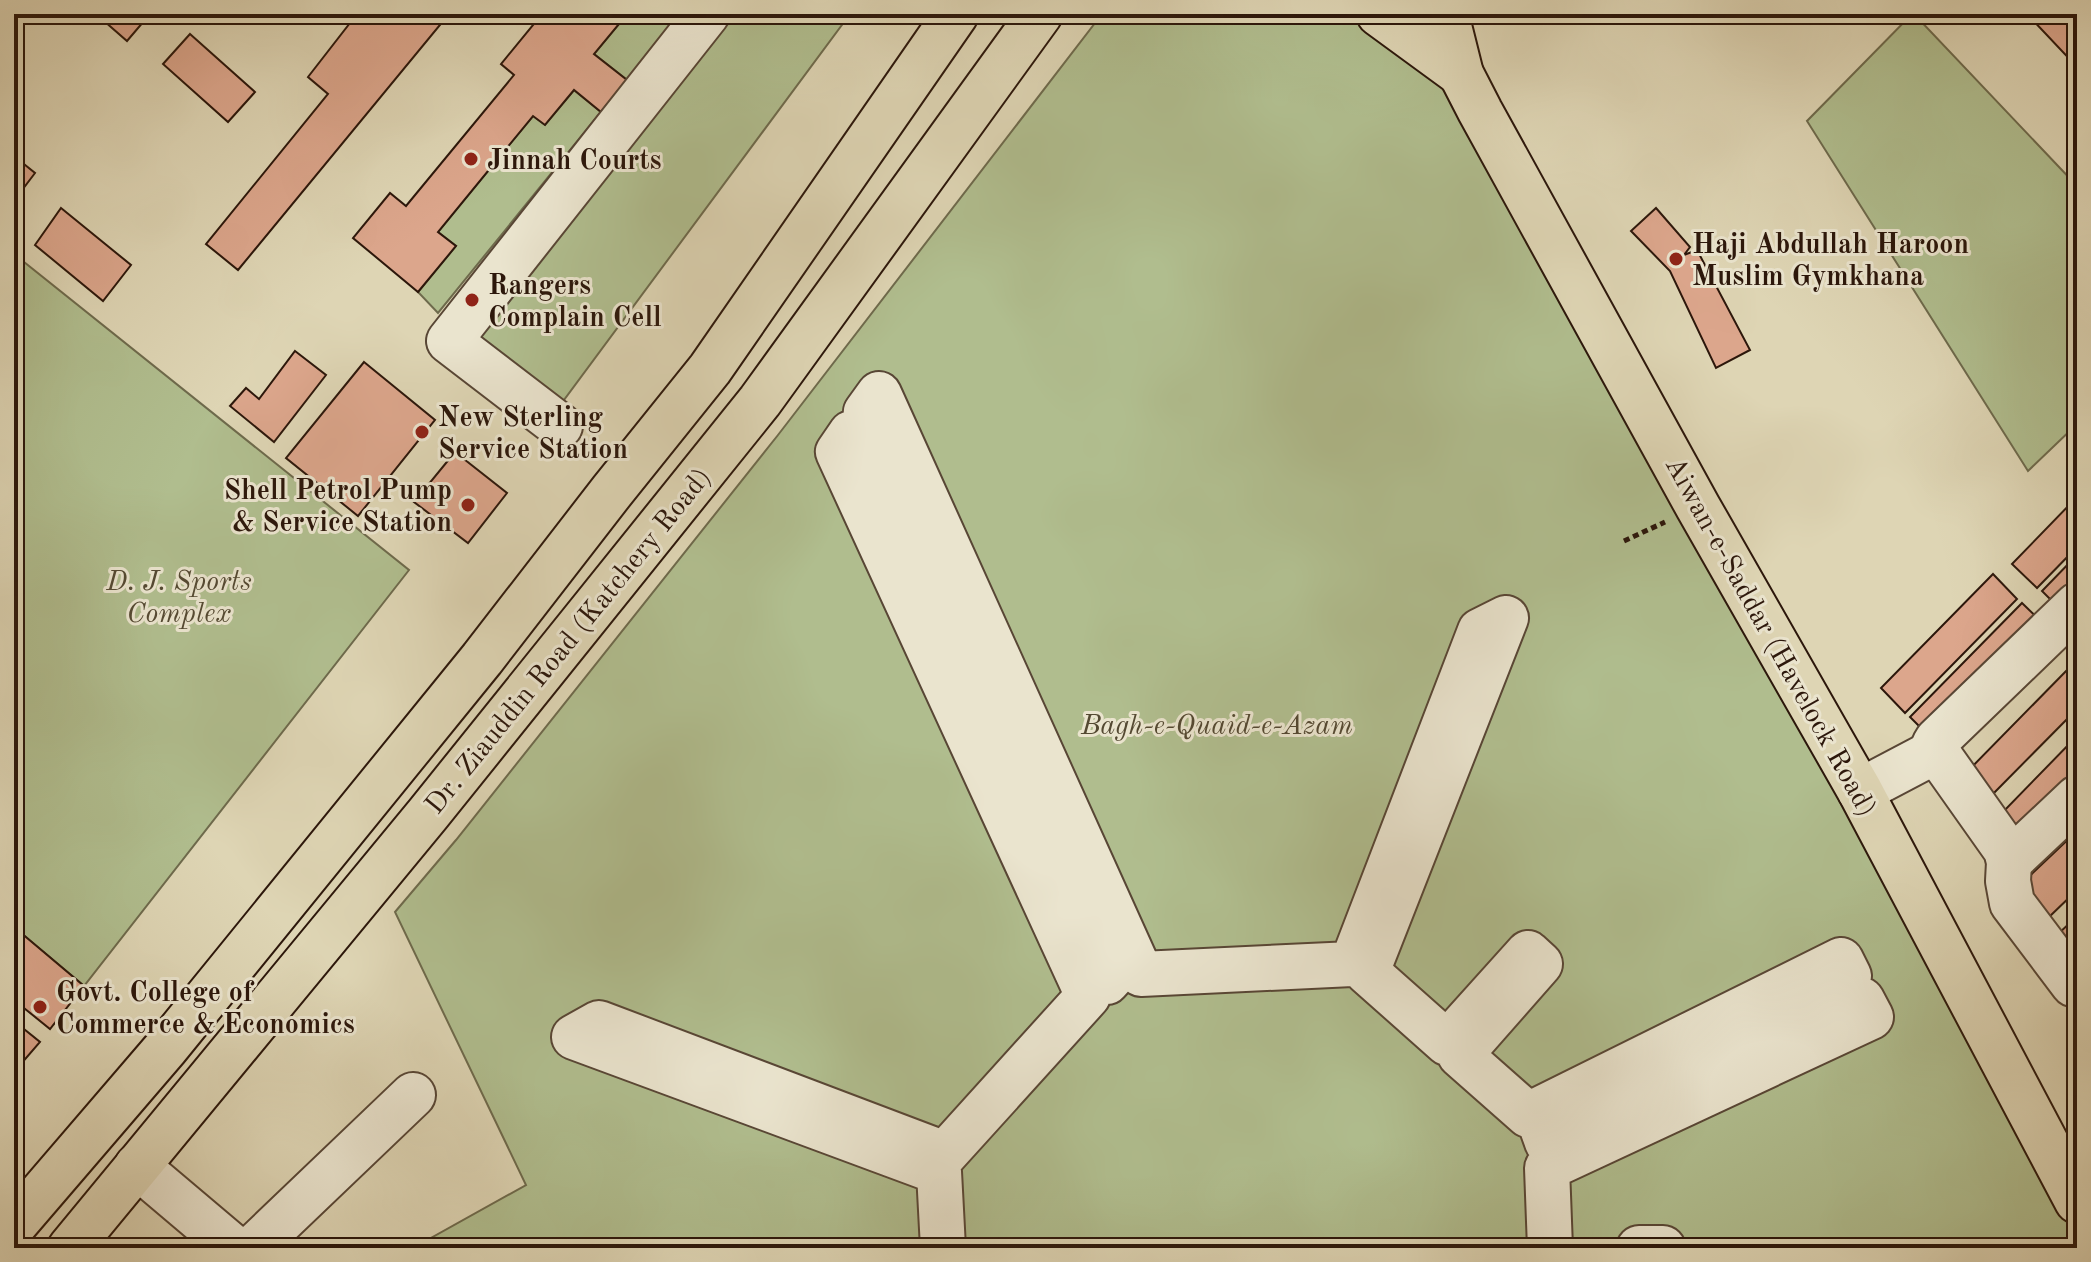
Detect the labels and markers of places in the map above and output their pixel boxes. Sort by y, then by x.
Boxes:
place label: Jinnah Courts [487,148,662,176]
marker: Jinnah Courts [462,150,480,168]
place label: Haji Abdullah Haroon Muslim Gymkhana [1692,232,1969,292]
marker: Haji Abdullah Haroon Muslim Gymkhana [1667,250,1685,268]
place label: Rangers Complain Cell [488,273,662,333]
marker: Rangers Complain Cell [463,291,481,309]
place label: New Sterling Service Station [438,405,628,465]
marker: New Sterling Service Station [413,423,431,441]
place label: Shell Petrol Pump & Service Station [224,478,452,538]
marker: Shell Petrol Pump & Service Station [459,496,477,514]
place label: Govt. College of Commerce & Economics [56,980,355,1040]
marker: Govt. College of Commerce & Economics [31,998,49,1016]

